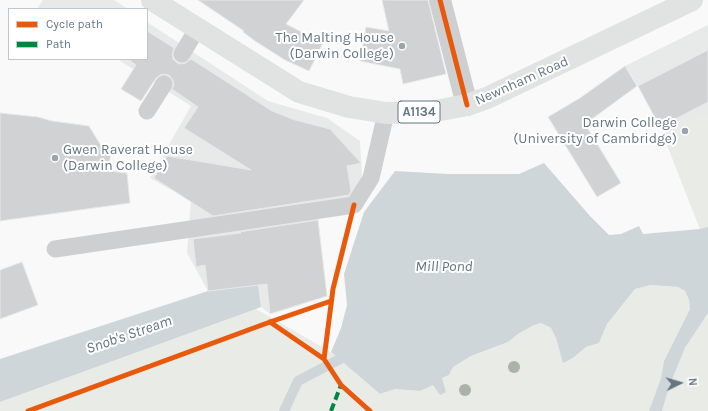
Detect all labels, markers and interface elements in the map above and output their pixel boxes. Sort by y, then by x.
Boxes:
legend [8,8,148,60]
text: Cycle path [46,17,103,31]
place label: The Malting House (Darwin College) [275,30,394,62]
text: Path [46,37,71,51]
marker: The Malting House (Darwin College) [397,41,407,51]
street label: Newnham Road [473,53,571,109]
road number: A1134 [398,101,440,123]
place label: Darwin College (University of Cambridge) [513,115,677,148]
marker: Darwin College (University of Cambridge) [680,126,690,136]
place label: Gwen Raverat House (Darwin College) [63,142,193,174]
marker: Gwen Raverat House (Darwin College) [50,153,60,163]
water label: Mill Pond [415,258,473,276]
water label: Snob's Stream [84,312,174,358]
north arrow [660,363,700,403]
text: N [686,377,699,386]

